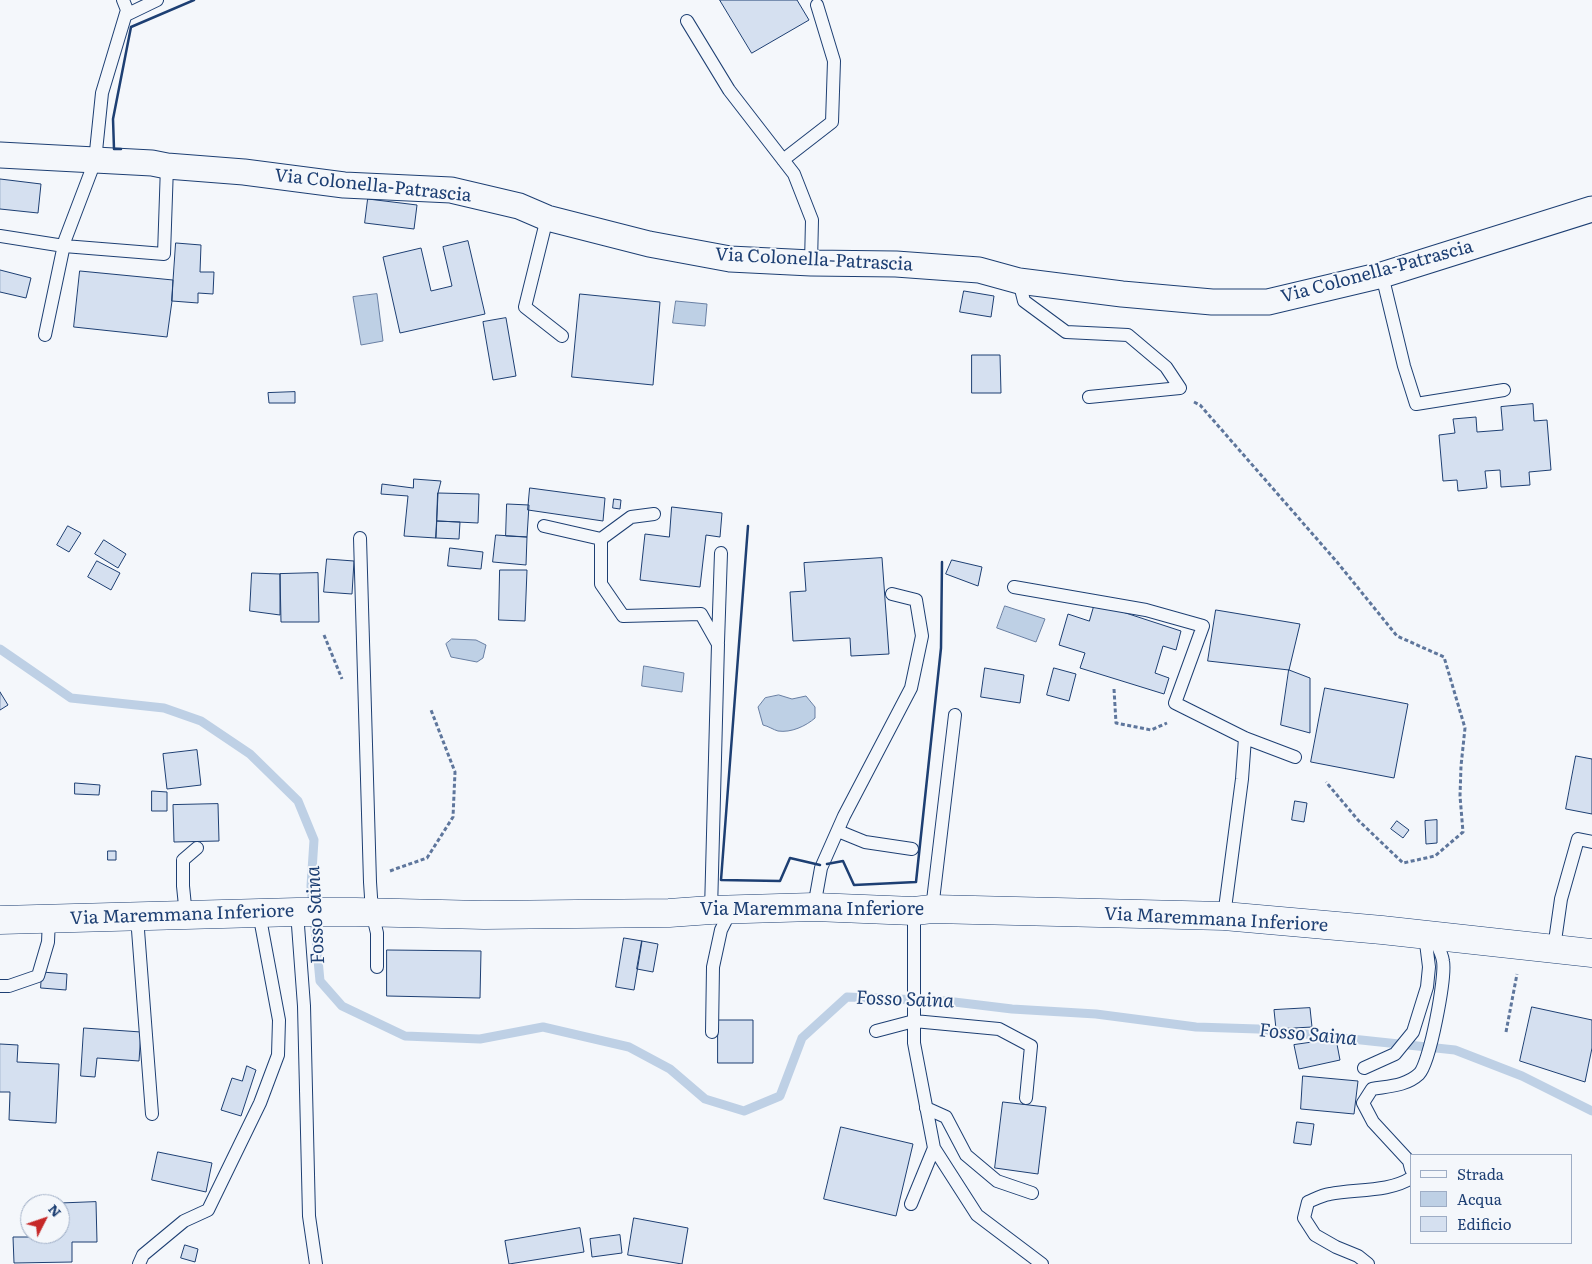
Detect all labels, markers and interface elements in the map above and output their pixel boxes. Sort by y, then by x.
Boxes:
street label: Via Colonella-Patrascia [273,165,473,207]
street label: Via Colonella-Patrascia [1278,236,1476,308]
street label: Via Colonella-Patrascia [714,244,914,276]
water label: Fosso Saina [302,865,330,965]
street label: Via Maremmana Inferiore [700,899,924,921]
street label: Via Maremmana Inferiore [70,900,294,930]
street label: Via Maremmana Inferiore [1103,903,1329,937]
water label: Fosso Saina [855,987,955,1013]
water label: Fosso Saina [1258,1019,1358,1051]
legend [1410,1154,1572,1244]
text: Strada [1457,1162,1504,1185]
text: Acqua [1457,1187,1502,1210]
north arrow [20,1194,70,1244]
text: N [44,1199,67,1221]
text: Edificio [1457,1212,1512,1235]

